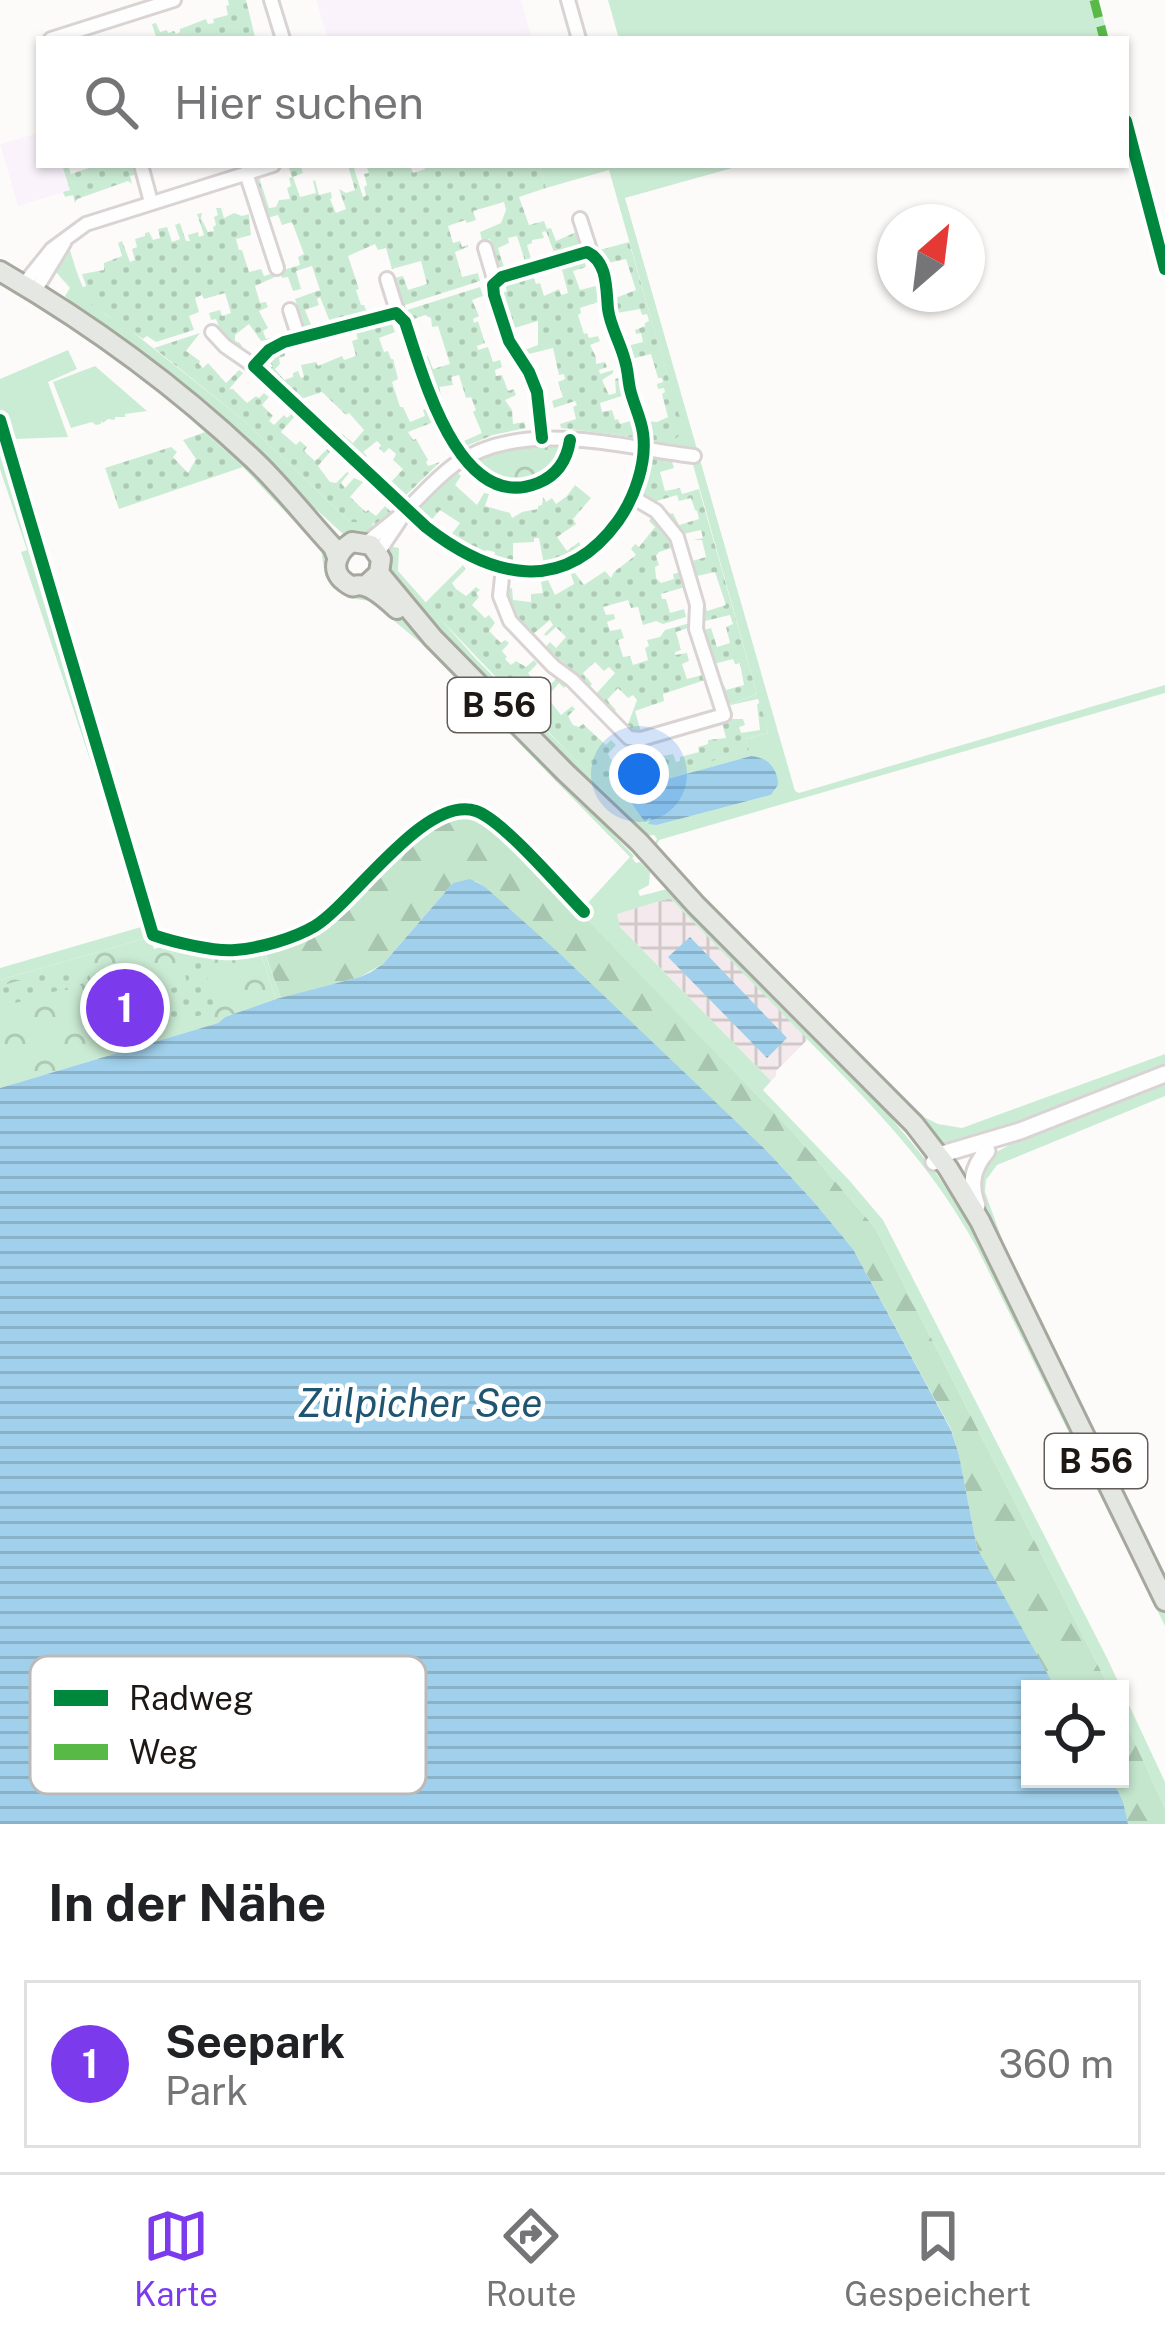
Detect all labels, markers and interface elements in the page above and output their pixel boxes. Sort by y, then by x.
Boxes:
search box [36,36,1129,168]
icon: search [78,69,144,135]
text: Hier suchen [174,76,424,129]
north arrow [877,204,985,312]
road number: B 56 [448,678,550,732]
your location [609,744,669,804]
pin: 1 [86,963,164,1053]
water label: Zülpicher See [298,1380,543,1426]
road number: B 56 [1045,1434,1147,1488]
legend [30,1656,426,1794]
text: Radweg [129,1679,253,1717]
map controls [1021,1680,1129,1788]
button: locate [1021,1680,1129,1788]
text: Weg [129,1733,198,1771]
text: In der Nähe [48,1873,326,1932]
text: Seepark [165,2015,345,2068]
text: 1 [82,2041,98,2087]
text: 360 m [999,2041,1114,2087]
text: Park [165,2068,248,2114]
tab: Karte [134,2203,218,2313]
tab: Route [486,2203,576,2313]
tab: Gespeichert [844,2203,1031,2313]

